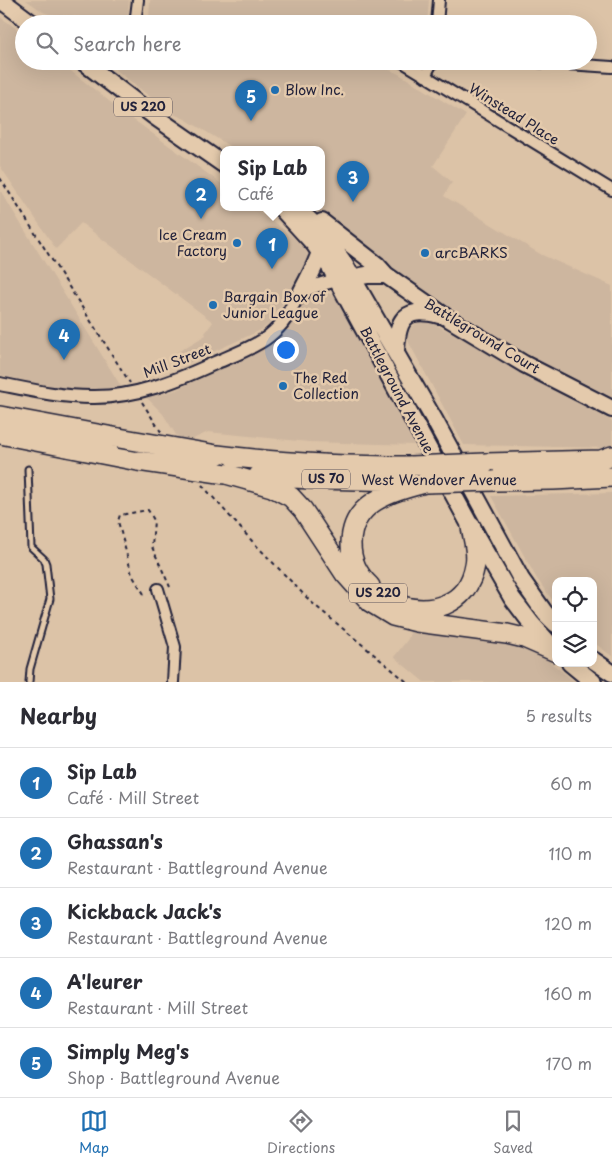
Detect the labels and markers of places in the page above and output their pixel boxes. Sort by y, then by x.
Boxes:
place label: Blow Inc. [285,79,344,100]
pin: 5 [235,80,267,121]
marker: Blow Inc. [269,84,281,96]
pin: 3 [337,161,369,202]
pin: 2 [185,178,217,219]
place label: Ice Cream Factory [159,224,227,261]
pin: 1 [256,228,288,269]
marker: Ice Cream Factory [231,237,243,249]
place label: arcBARKS [435,242,508,263]
marker: arcBARKS [419,247,431,259]
place label: Bargain Box of Junior League [223,286,327,323]
marker: Bargain Box of Junior League [207,299,219,311]
pin: 4 [48,319,80,360]
place label: The Red Collection [293,367,359,404]
marker: The Red Collection [277,380,289,392]

